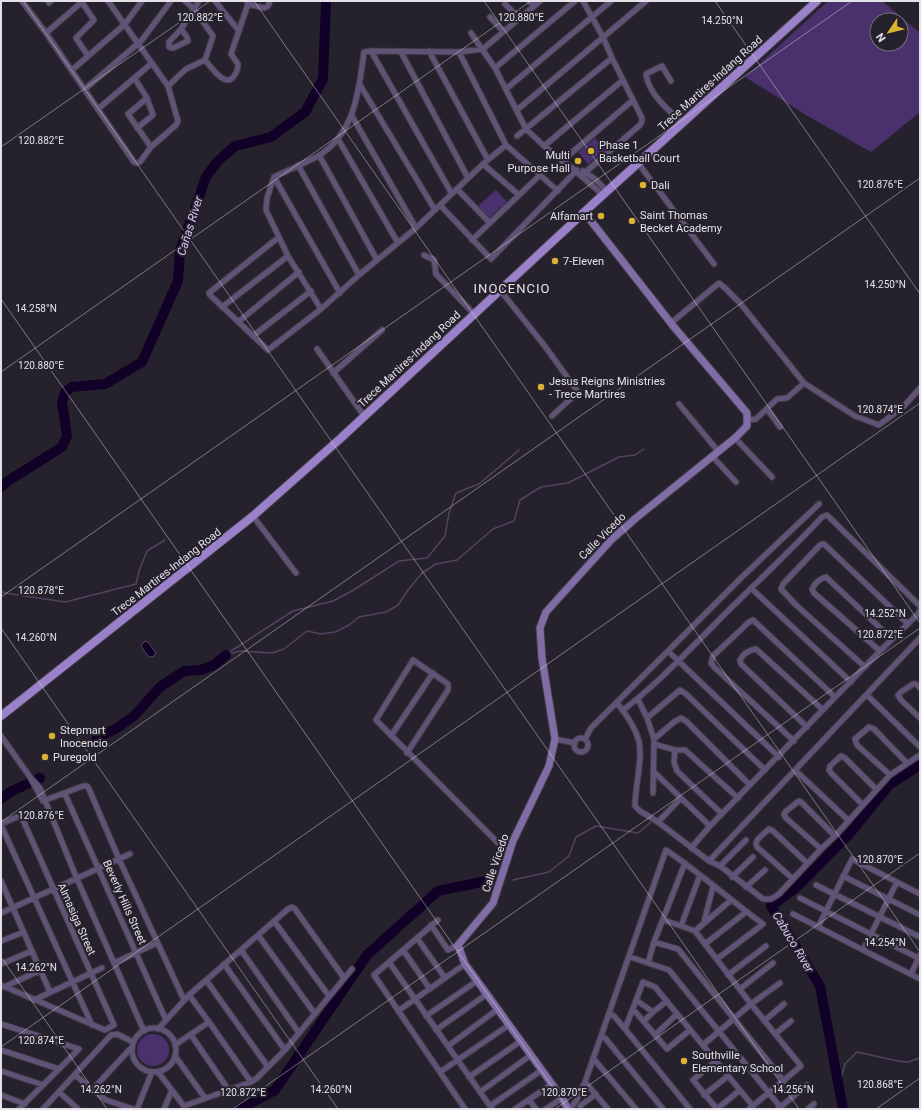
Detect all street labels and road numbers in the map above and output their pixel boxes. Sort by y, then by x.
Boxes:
street label: Trece Martires-Indang Road [656,33,765,134]
street label: Trece Martires-Indang Road [355,308,463,410]
street label: Calle Vicedo [576,510,628,562]
street label: Trece Martires-Indang Road [109,526,224,619]
street label: Calle Vicedo [479,832,512,894]
street label: Beverly Hills Street [100,858,149,947]
street label: Almasiga Street [55,881,98,958]

